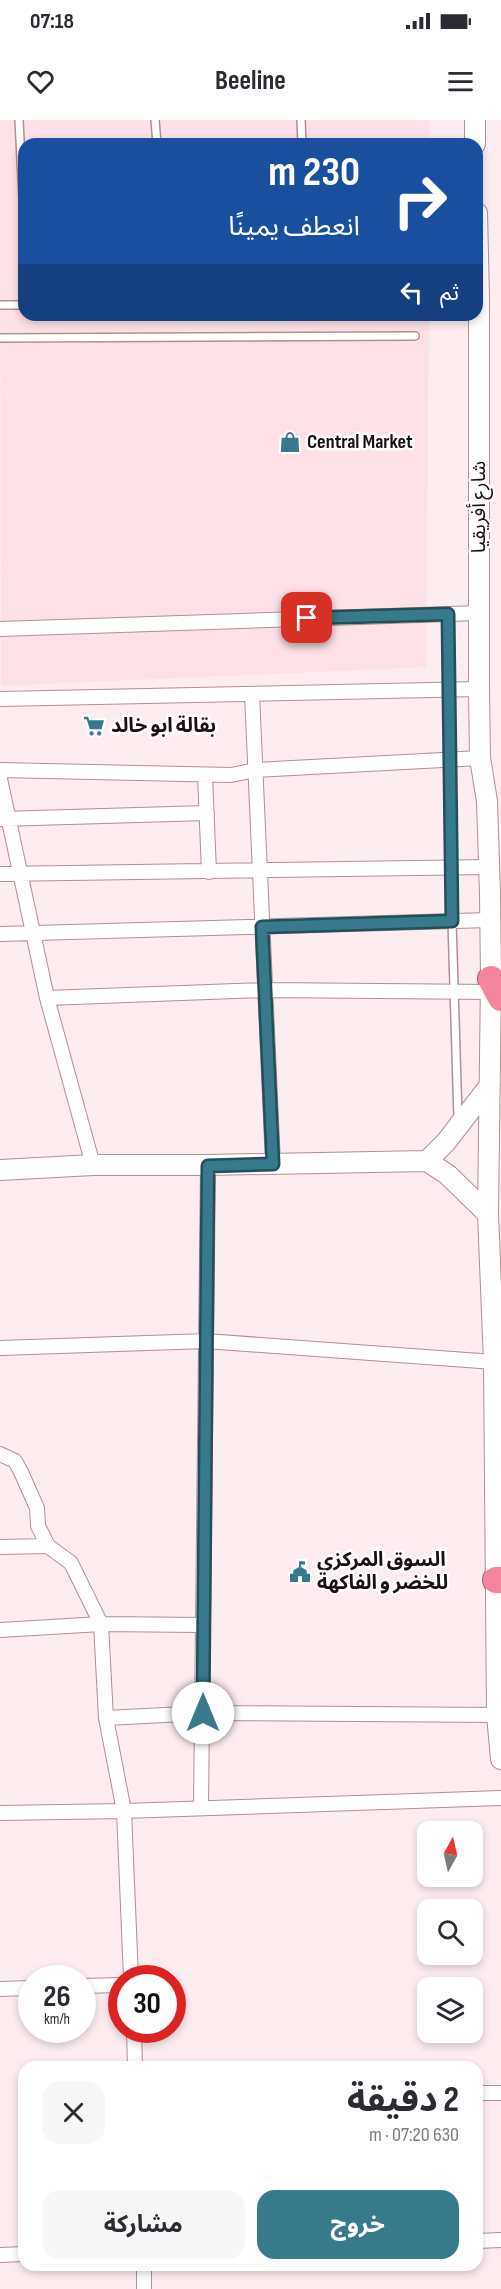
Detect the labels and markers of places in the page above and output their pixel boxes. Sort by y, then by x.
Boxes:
shop icon: Central Market [278,430,302,454]
place label: Central Market [307,430,413,454]
pin [281,592,332,643]
supermarket icon: بقالة ابو خالد [82,714,106,738]
place label: بقالة ابو خالد [111,714,216,738]
place label: السوق المركزي للخضر و الفاكهة [317,1548,448,1595]
public building icon: السوق المركزي للخضر و الفاكهة [288,1560,312,1584]

